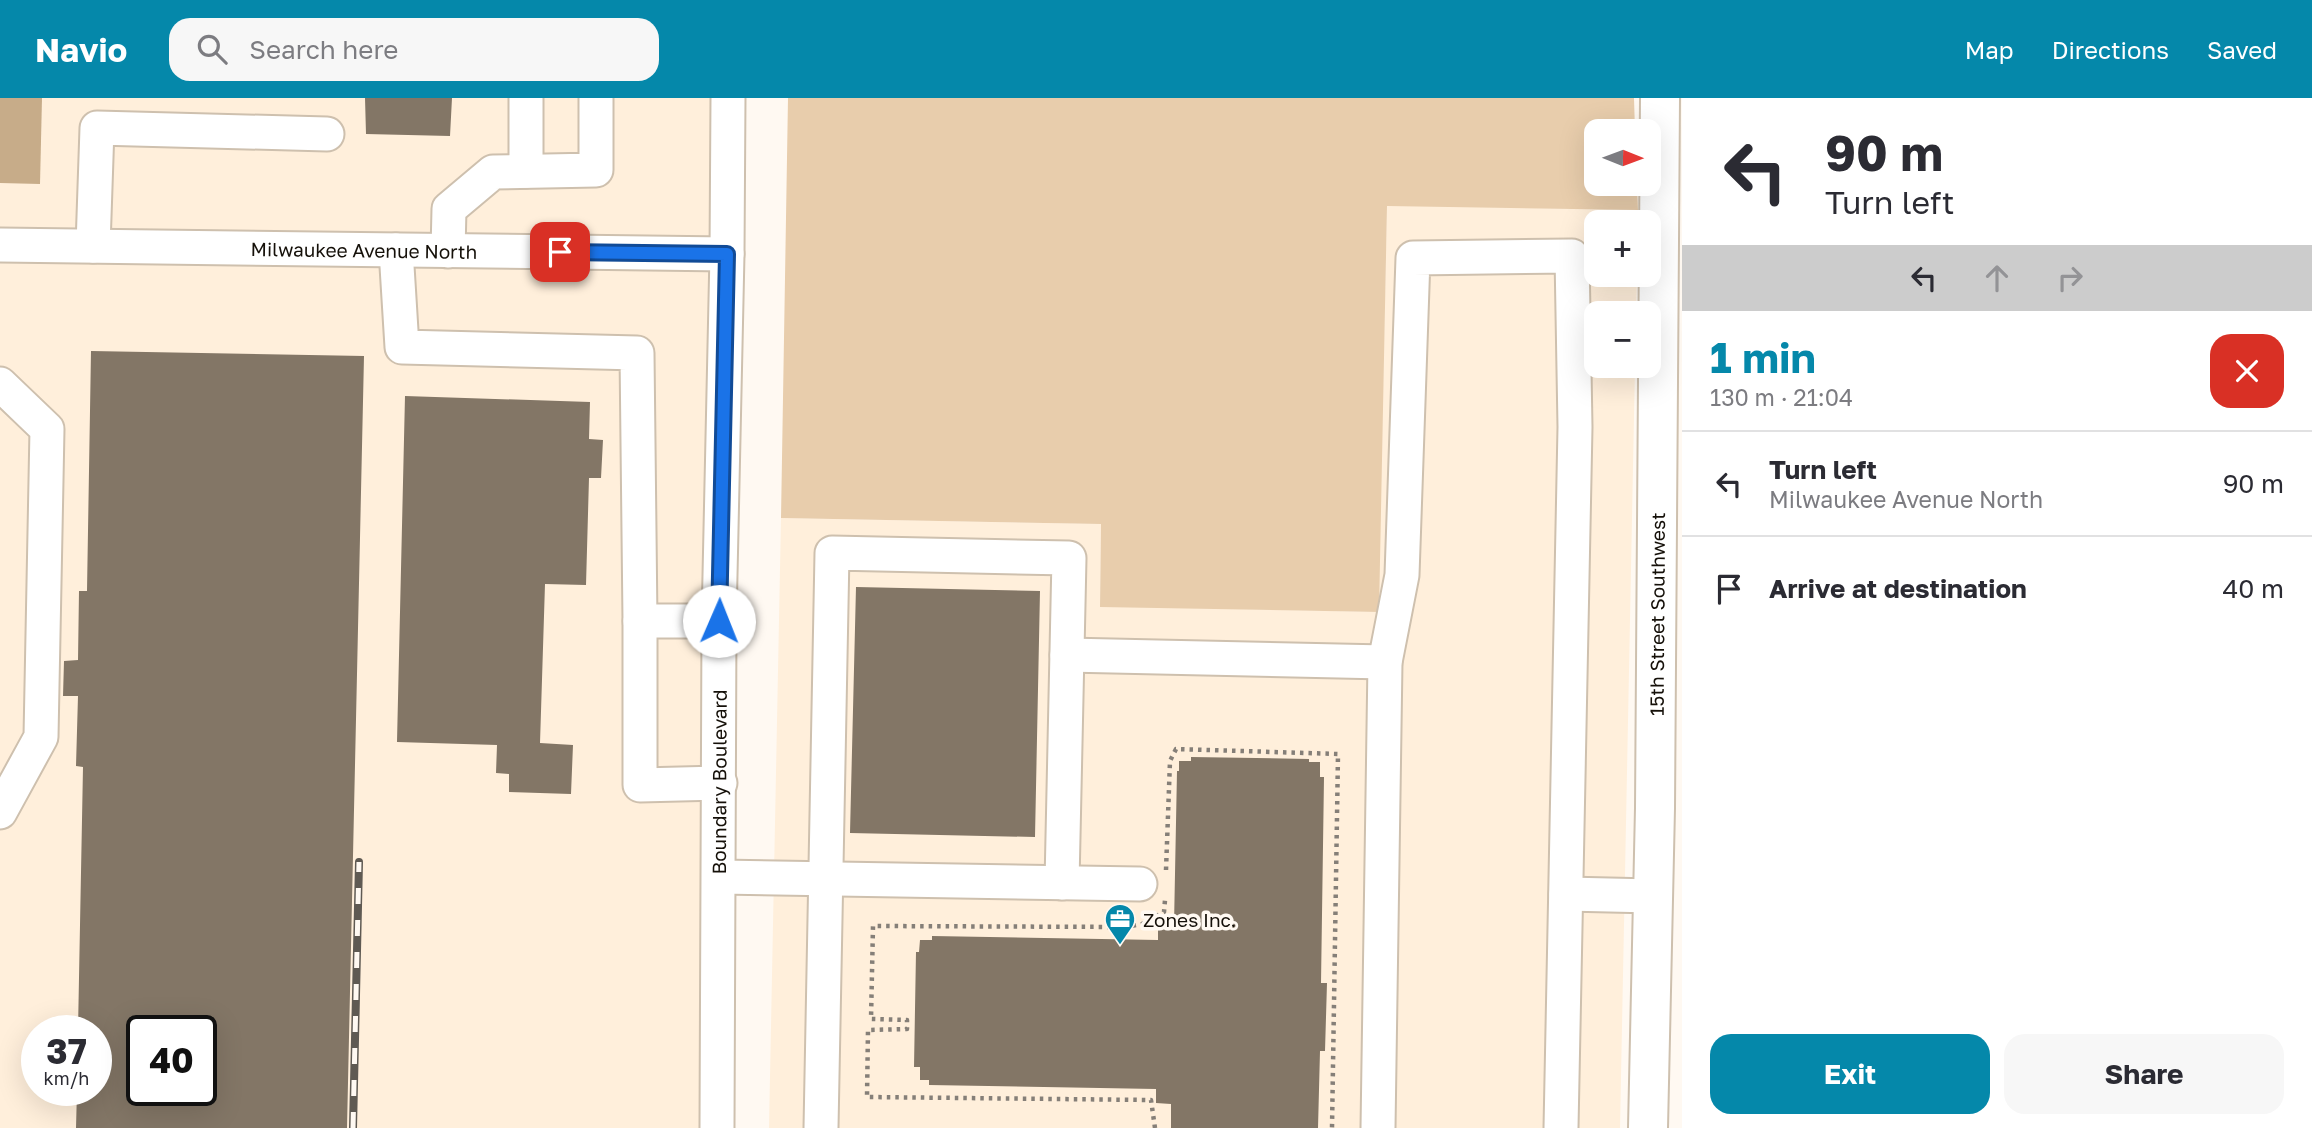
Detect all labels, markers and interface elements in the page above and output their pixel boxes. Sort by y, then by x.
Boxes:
search box [169,18,659,81]
text: Navio [35,30,127,69]
icon: search [193,30,231,68]
text: Search here [249,34,398,65]
text: Map [1965,35,2014,64]
text: Directions [2052,35,2169,64]
text: Saved [2207,35,2277,64]
north arrow [1584,119,1661,196]
map controls [1584,119,1661,378]
text: 90 m [1825,123,1943,182]
icon: left [1710,126,1801,217]
text: Turn left [1825,183,1954,221]
button: + [1584,210,1661,287]
pin [530,222,590,282]
icon: arrive [541,233,579,271]
street label: Milwaukee Avenue North [251,237,477,262]
icon: left [1905,259,1943,297]
icon: ahead [1978,259,2016,297]
icon: right [2051,259,2089,297]
button: − [1584,301,1661,378]
text: 1 min [1710,332,1816,382]
button: close [2210,334,2284,408]
text: 130 m · 21:04 [1710,383,1853,411]
text: Turn left [1769,454,1877,485]
icon: left [1710,465,1748,503]
text: 90 m [2223,468,2284,499]
text: Milwaukee Avenue North [1769,485,2043,513]
street label: 15th Street Southwest [1644,512,1669,716]
icon: arrive [1710,570,1748,608]
text: Arrive at destination [1769,573,2027,604]
text: 40 m [2223,573,2284,604]
position arrow [682,584,756,658]
street label: Boundary Boulevard [706,689,730,875]
office icon: Zones Inc. [1103,902,1137,946]
place label: Zones Inc. [1143,908,1236,931]
speed limit sign: 40 [126,1015,217,1106]
text: 37 [46,1030,87,1072]
button: Exit [1710,1034,1990,1114]
button: Share [2004,1034,2284,1114]
text: km/h [44,1067,89,1089]

